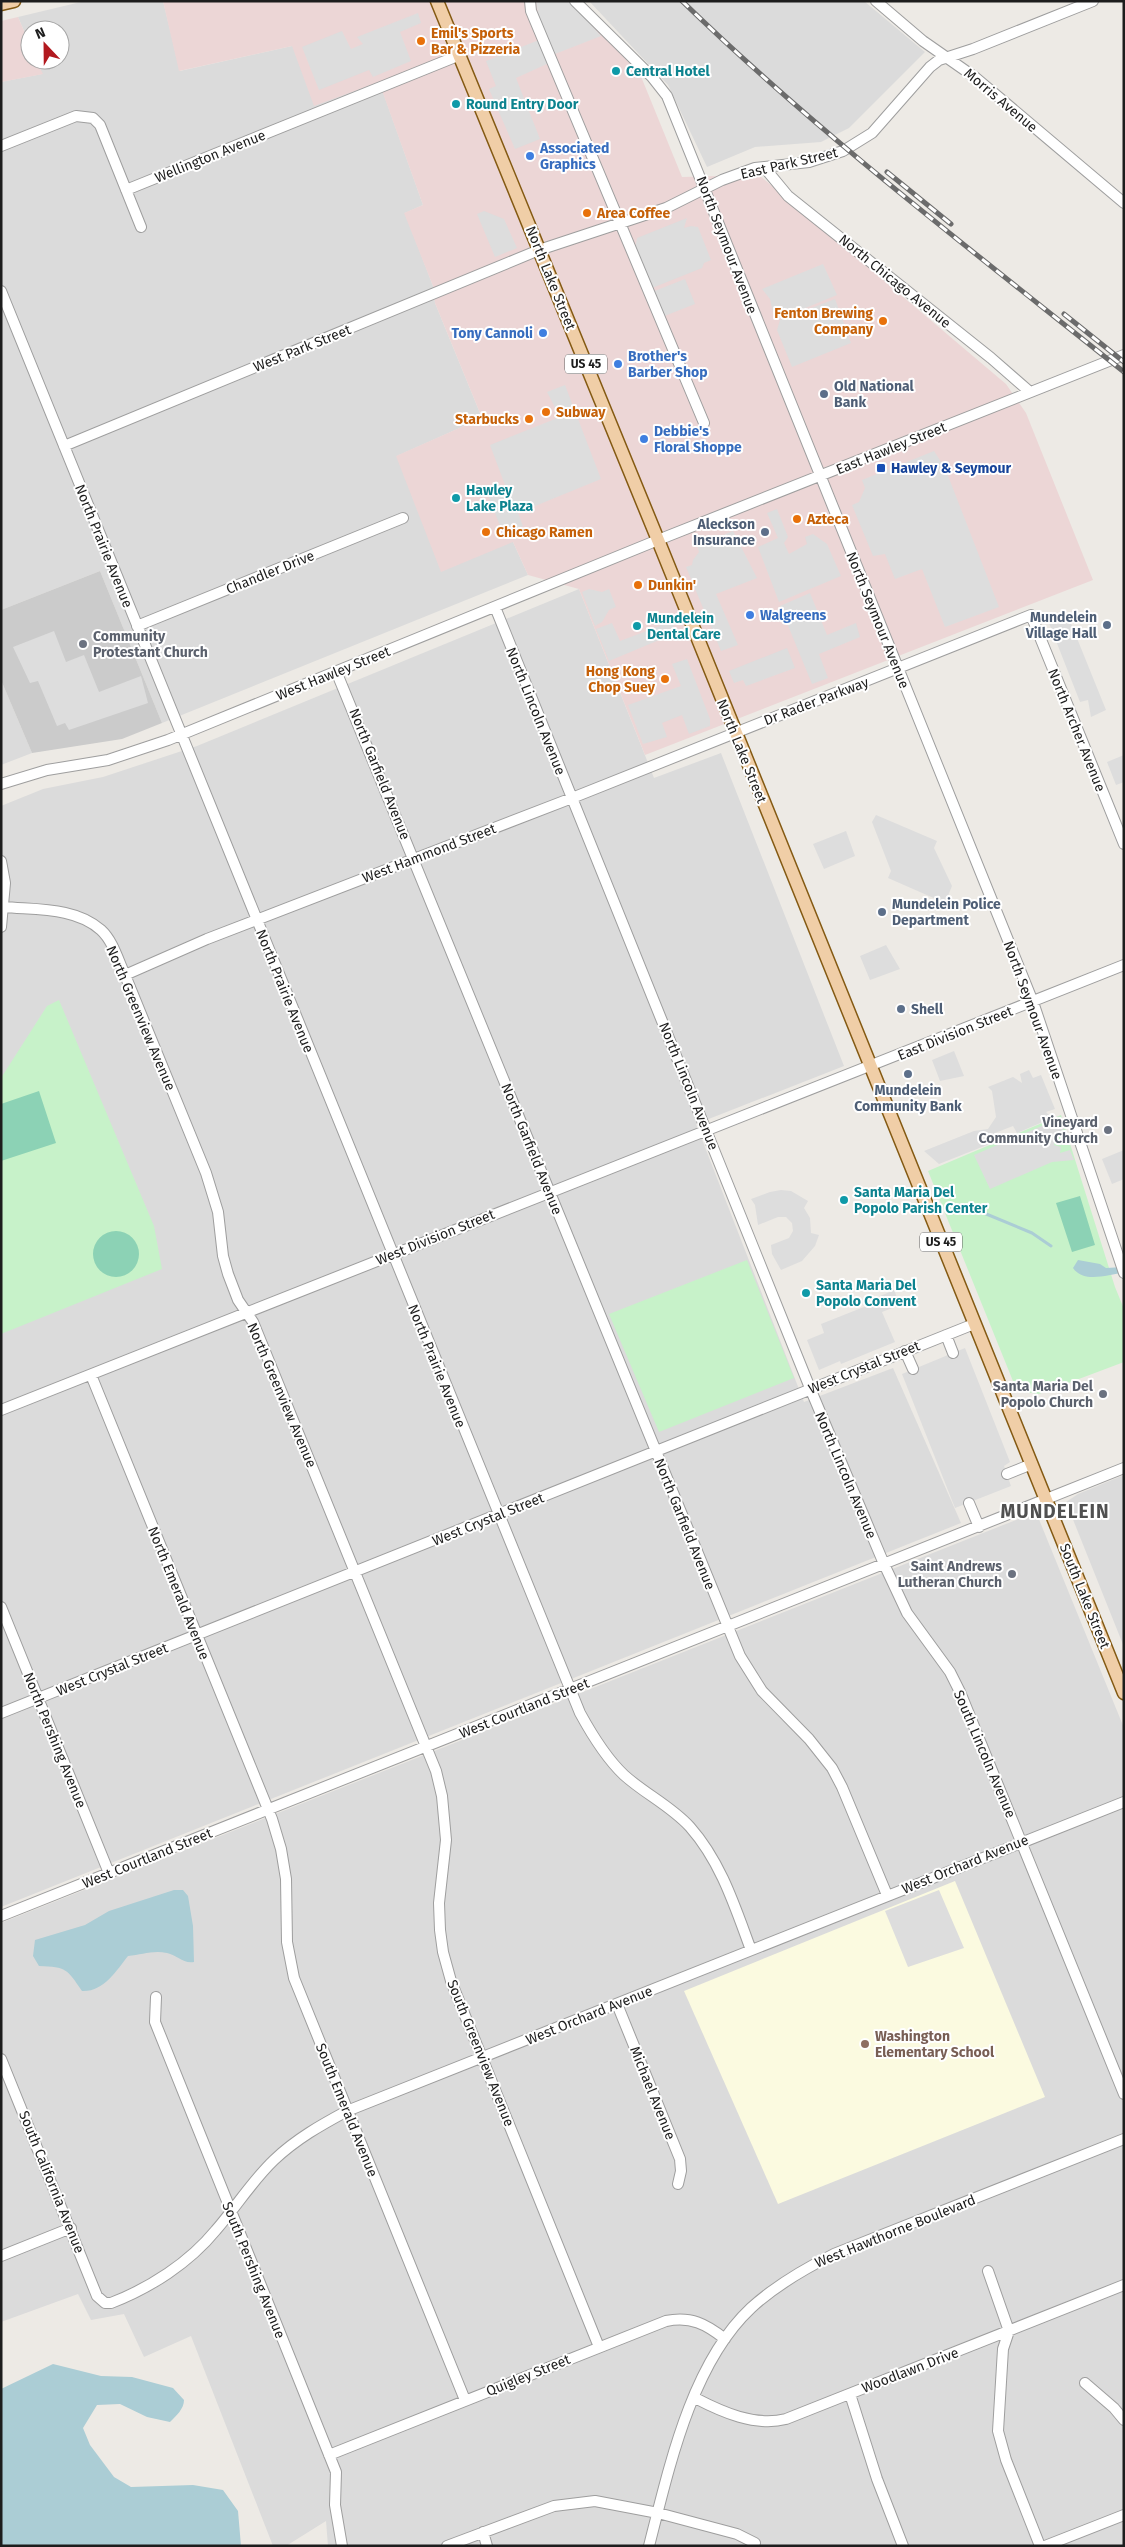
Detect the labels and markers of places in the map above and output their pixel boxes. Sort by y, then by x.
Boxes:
place label: Emil's Sports Bar & Pizzeria [431,25,521,58]
marker: Emil's Sports Bar & Pizzeria [415,35,427,47]
place label: Central Hotel [626,63,710,80]
marker: Central Hotel [610,65,622,77]
place label: Round Entry Door [466,96,579,113]
marker: Round Entry Door [450,98,462,110]
place label: Associated Graphics [539,140,609,173]
marker: Associated Graphics [524,150,536,162]
place label: Area Coffee [596,205,671,222]
marker: Area Coffee [581,207,593,219]
place label: Fenton Brewing Company [774,305,874,338]
marker: Fenton Brewing Company [877,315,889,327]
place label: Tony Cannoli [451,325,533,342]
marker: Tony Cannoli [537,327,549,339]
place label: Brother's Barber Shop [628,348,708,381]
marker: Brother's Barber Shop [612,358,624,370]
place label: Old National Bank [834,378,915,411]
marker: Old National Bank [818,388,830,400]
place label: Subway [556,404,606,421]
marker: Subway [540,406,552,418]
place label: Starbucks [455,411,519,428]
marker: Starbucks [523,413,535,425]
place label: Debbie's Floral Shoppe [654,423,742,456]
marker: Debbie's Floral Shoppe [638,433,650,445]
place label: Hawley & Seymour [891,460,1012,477]
marker: Hawley & Seymour [875,462,887,474]
place label: Hawley Lake Plaza [466,482,534,515]
marker: Hawley Lake Plaza [450,492,462,504]
place label: Azteca [806,511,849,528]
marker: Azteca [791,513,803,525]
place label: Aleckson Insurance [693,516,755,549]
place label: Chicago Ramen [496,524,593,541]
marker: Chicago Ramen [480,526,492,538]
marker: Aleckson Insurance [759,526,771,538]
place label: Dunkin' [648,577,696,594]
marker: Dunkin' [632,579,644,591]
place label: Walgreens [760,607,827,624]
marker: Walgreens [744,609,756,621]
place label: Mundelein Village Hall [1025,609,1098,642]
place label: Mundelein Dental Care [647,610,721,643]
marker: Mundelein Village Hall [1101,619,1113,631]
marker: Mundelein Dental Care [631,620,643,632]
place label: Community Protestant Church [93,628,208,661]
marker: Community Protestant Church [77,638,89,650]
place label: Hong Kong Chop Suey [586,663,656,696]
marker: Hong Kong Chop Suey [659,673,671,685]
place label: Mundelein Police Department [892,896,1001,929]
marker: Mundelein Police Department [876,906,888,918]
place label: Shell [911,1001,944,1018]
marker: Shell [895,1003,907,1015]
marker: Mundelein Community Bank [902,1068,914,1080]
place label: Mundelein Community Bank [854,1082,962,1115]
place label: Vineyard Community Church [978,1114,1098,1147]
marker: Vineyard Community Church [1102,1124,1114,1136]
place label: Santa Maria Del Popolo Parish Center [854,1184,988,1217]
marker: Santa Maria Del Popolo Parish Center [838,1194,850,1206]
place label: Santa Maria Del Popolo Convent [816,1277,917,1310]
marker: Santa Maria Del Popolo Convent [800,1287,812,1299]
place label: Santa Maria Del Popolo Church [993,1378,1094,1411]
marker: Santa Maria Del Popolo Church [1097,1388,1109,1400]
place label: Saint Andrews Lutheran Church [898,1558,1002,1591]
marker: Saint Andrews Lutheran Church [1006,1568,1018,1580]
place label: Washington Elementary School [875,2028,995,2061]
marker: Washington Elementary School [859,2038,871,2050]

